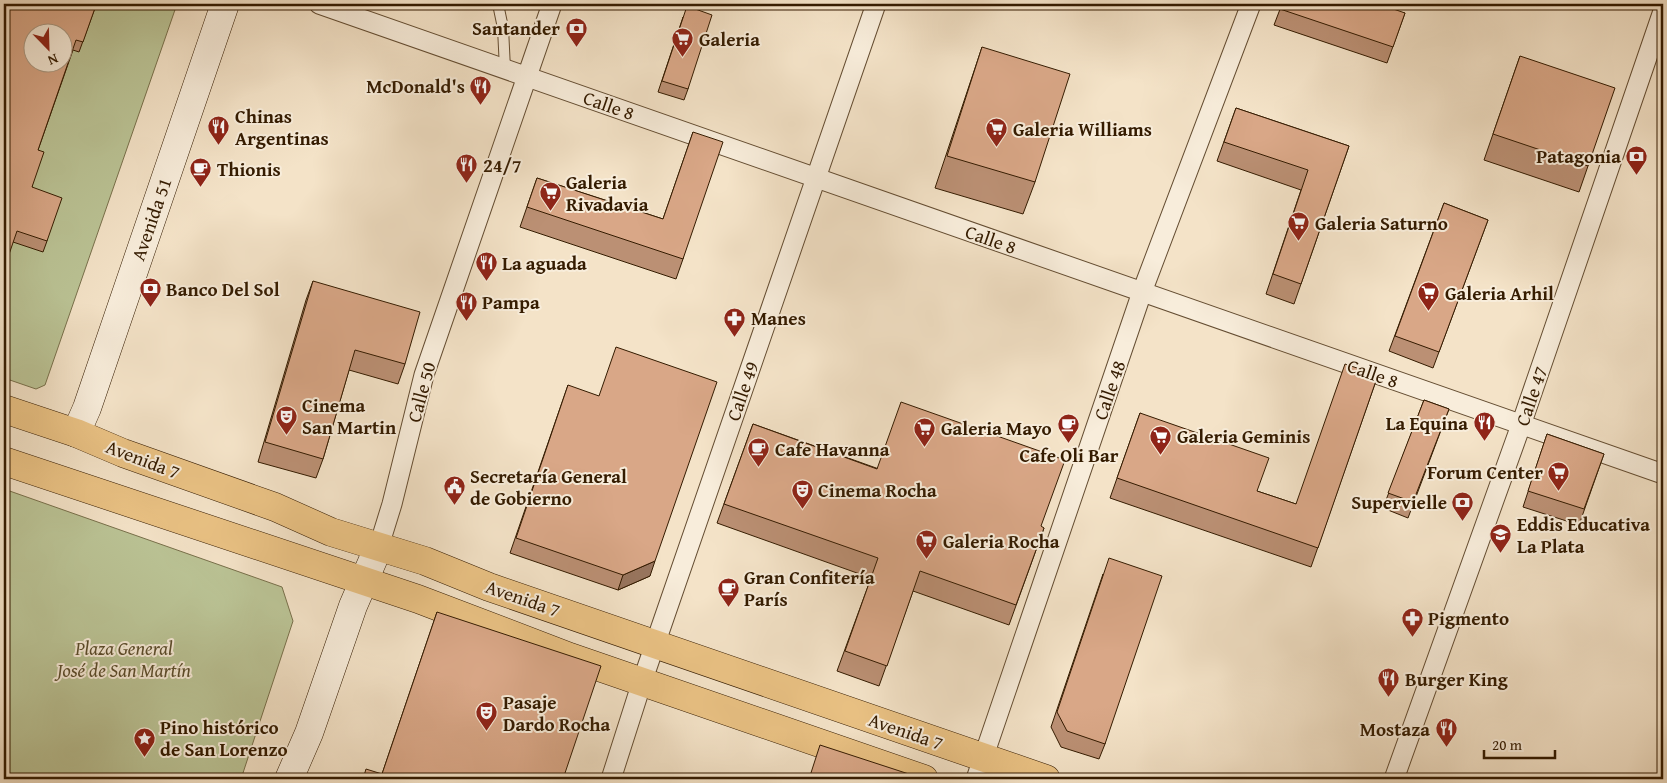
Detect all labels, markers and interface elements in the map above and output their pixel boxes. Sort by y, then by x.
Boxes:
place label: Santander [472,14,560,42]
bank icon: Santander [564,16,588,47]
north arrow [22,22,72,72]
place label: Galeria [699,25,760,53]
supermarket icon: Galeria [671,27,695,58]
text: N [44,49,61,71]
place label: McDonald's [366,72,465,100]
restaurant icon: McDonald's [469,74,493,105]
street label: Calle 8 [580,83,638,127]
place label: Chinas Argentinas [235,102,329,152]
restaurant icon: Chinas Argentinas [207,115,231,146]
place label: Galeria Williams [1013,115,1152,143]
supermarket icon: Galeria Williams [985,117,1009,148]
place label: Patagonia [1536,142,1621,170]
bank icon: Patagonia [1625,144,1649,175]
place label: 24/7 [483,151,522,179]
restaurant icon: 24/7 [455,153,479,184]
place label: Thionis [217,155,281,183]
cafe icon: Thionis [189,157,213,188]
place label: Galeria Rivadavia [566,168,649,218]
street label: Avenida 51 [124,174,178,264]
supermarket icon: Galeria Rivadavia [538,181,562,212]
place label: Galeria Saturno [1315,209,1448,237]
supermarket icon: Galeria Saturno [1287,211,1311,242]
street label: Calle 8 [962,217,1020,261]
place label: La aguada [502,249,587,277]
restaurant icon: La aguada [474,251,498,282]
place label: Banco Del Sol [166,275,280,303]
bank icon: Banco Del Sol [138,277,162,308]
place label: Galeria Arhil [1445,279,1554,307]
supermarket icon: Galeria Arhil [1417,281,1441,312]
place label: Pampa [482,288,540,316]
restaurant icon: Pampa [454,290,478,321]
place label: Manes [751,304,806,332]
pharmacy icon: Manes [723,306,747,337]
street label: Calle 8 [1344,351,1402,395]
street label: Calle 48 [1086,356,1132,424]
street label: Calle 49 [719,357,765,425]
street label: Calle 50 [400,359,442,425]
street label: Calle 47 [1508,362,1554,430]
place label: Cinema San Martin [302,391,397,441]
theatre icon: Cinema San Martin [274,404,298,435]
place label: La Equina [1386,409,1468,437]
restaurant icon: La Equina [1472,411,1496,442]
cafe icon: Cafe Oli Bar [1057,412,1081,443]
place label: Galeria Mayo [941,414,1052,442]
supermarket icon: Galeria Mayo [913,416,937,447]
place label: Galeria Geminis [1177,422,1310,450]
supermarket icon: Galeria Geminis [1149,424,1173,455]
street label: Avenida 7 [102,432,184,486]
place label: Cafe Havanna [775,435,890,463]
cafe icon: Cafe Havanna [747,437,771,468]
place label: Cafe Oli Bar [1020,441,1119,469]
place label: Forum Center [1427,458,1543,486]
supermarket icon: Forum Center [1547,460,1571,491]
place label: Secretaría General de Gobierno [470,462,627,512]
public building icon: Secretaría General de Gobierno [442,475,466,506]
place label: Cinema Rocha [818,476,937,504]
theatre icon: Cinema Rocha [790,478,814,509]
place label: Supervielle [1351,488,1447,516]
bank icon: Supervielle [1451,490,1475,521]
place label: Eddis Educativa La Plata [1517,510,1650,560]
school or university icon: Eddis Educativa La Plata [1489,523,1513,554]
place label: Galeria Rocha [943,527,1060,555]
supermarket icon: Galeria Rocha [915,529,939,560]
place label: Gran Confitería París [744,563,875,613]
street label: Avenida 7 [482,572,564,624]
cafe icon: Gran Confitería París [716,576,740,607]
place label: Pigmento [1428,604,1509,632]
pharmacy icon: Pigmento [1400,606,1424,637]
park label: Plaza General José de San Martín [54,634,191,684]
place label: Burger King [1405,665,1509,693]
restaurant icon: Burger King [1377,667,1401,698]
place label: Pasaje Dardo Rocha [503,688,610,738]
theatre icon: Pasaje Dardo Rocha [475,701,499,732]
street label: Avenida 7 [865,705,947,757]
place label: Pino histórico de San Lorenzo [160,713,288,763]
place label: Mostaza [1360,715,1430,743]
restaurant icon: Mostaza [1434,717,1458,748]
place icon: Pino histórico de San Lorenzo [132,726,156,757]
scale bar [1484,728,1556,760]
text: 20 m [1492,734,1523,755]

